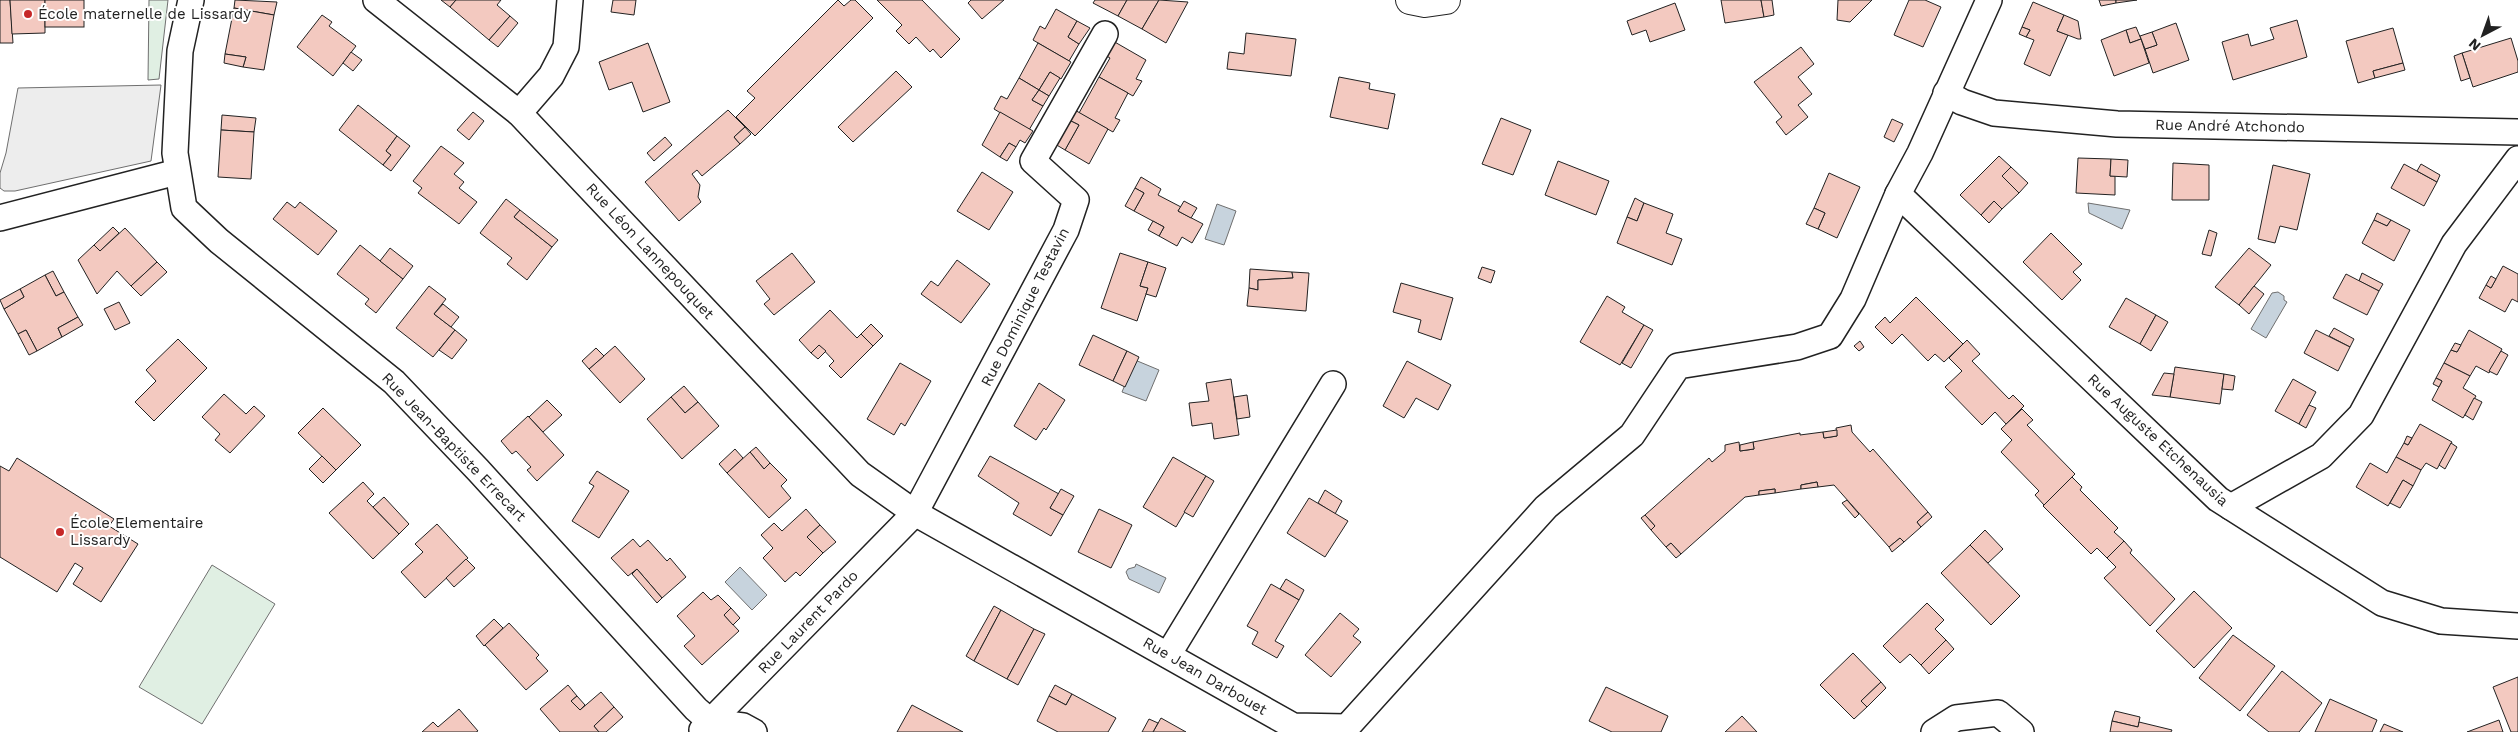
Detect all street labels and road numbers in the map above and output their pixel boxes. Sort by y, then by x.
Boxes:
street label: Rue André Atchondo [2155,116,2305,136]
street label: Rue Léon Lannepouquet [582,179,718,323]
street label: Rue Dominique Testavin [977,225,1073,389]
street label: Rue Jean-Baptiste Errecart [378,369,530,526]
street label: Rue Auguste Etchenausia [2084,370,2232,510]
street label: Rue Laurent Pardo [754,567,862,677]
street label: Rue Jean Darbouet [1140,633,1271,719]

